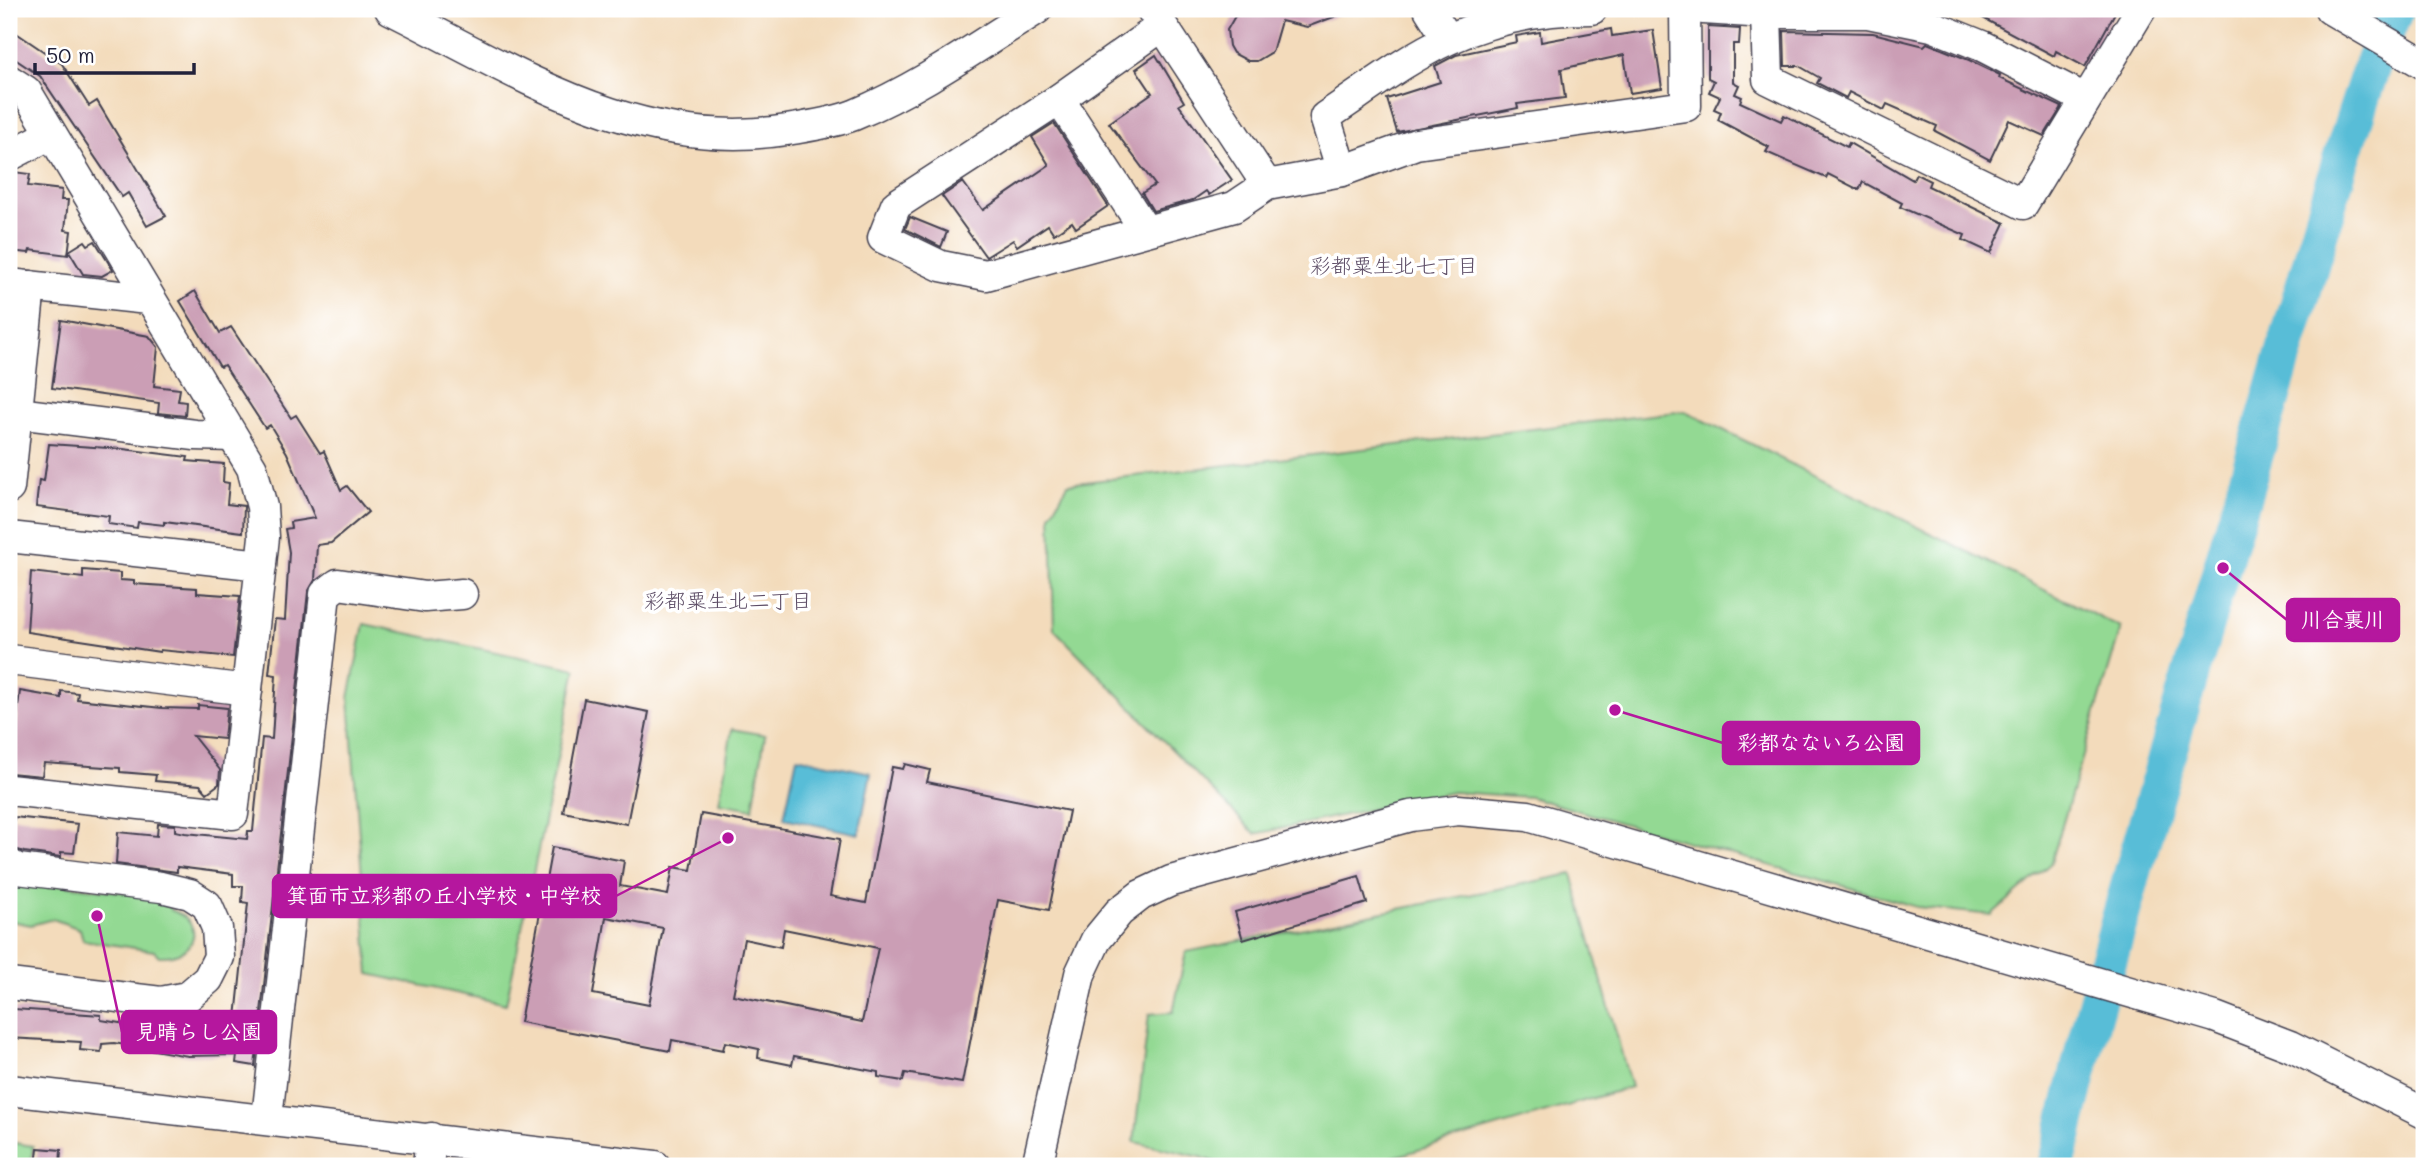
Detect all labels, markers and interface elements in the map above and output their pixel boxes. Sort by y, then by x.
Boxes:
scale bar [35,32,194,76]
text: 50 m [46,41,95,68]
district label: 彩都粟生北七丁目 [1310,251,1478,278]
district label: 彩都粟生北二丁目 [644,586,812,613]
callout: 川合裏川 [2287,599,2399,641]
text: 川合裏川 [2301,605,2385,632]
callout: 彩都なないろ公園 [1723,722,1919,764]
text: 彩都なないろ公園 [1737,728,1905,755]
callout: 箕面市立彩都の丘小学校・中学校 [273,875,616,917]
text: 箕面市立彩都の丘小学校・中学校 [287,881,602,908]
callout: 見晴らし公園 [122,1011,276,1053]
text: 見晴らし公園 [136,1017,262,1044]

